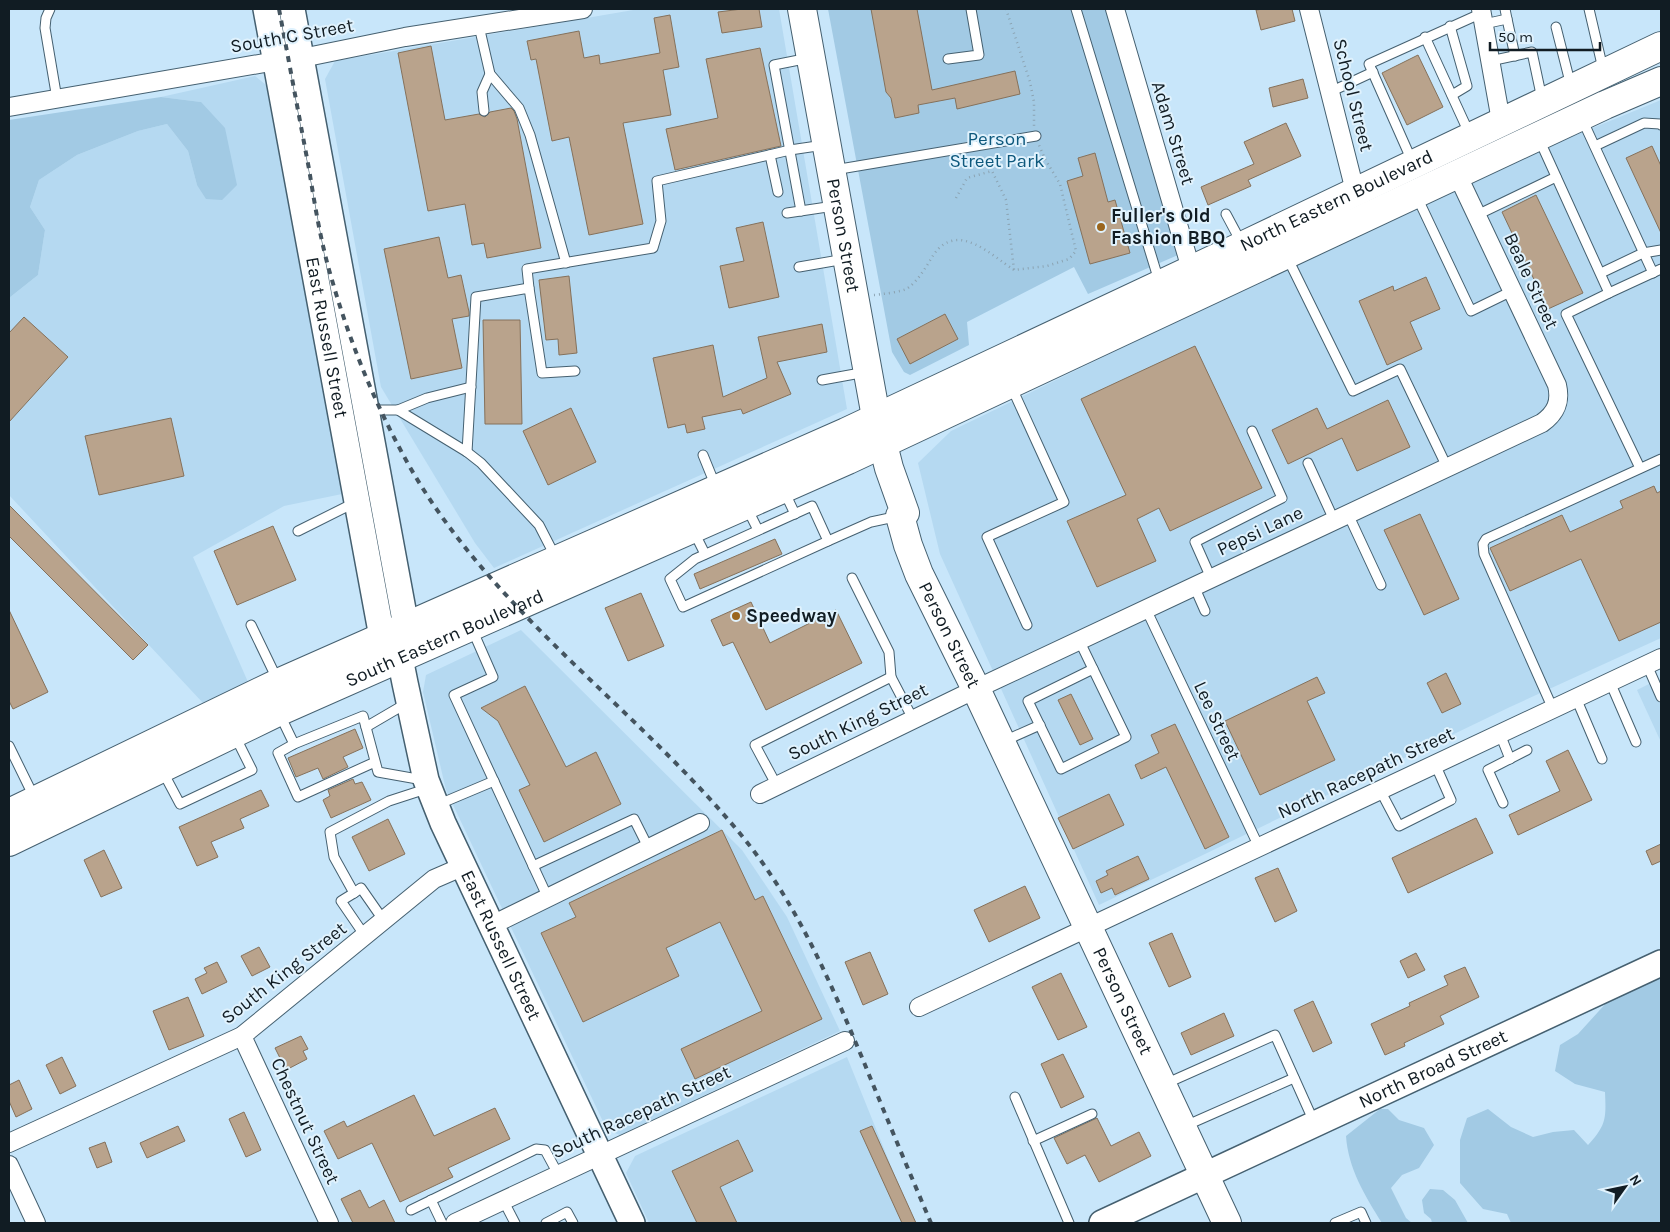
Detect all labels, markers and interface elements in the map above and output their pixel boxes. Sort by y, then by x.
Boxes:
street label: South C Street [229,14,355,58]
scale bar [1490,20,1600,52]
text: 50 m [1498,28,1533,46]
street label: School Street [1328,36,1378,154]
street label: Adam Street [1147,79,1199,187]
park label: Person Street Park [949,128,1045,172]
street label: North Eastern Boulevard [1236,145,1437,256]
street label: Person Street [822,176,864,294]
place label: Fuller's Old Fashion BBQ [1111,205,1225,249]
marker: Fuller's Old Fashion BBQ [1095,221,1107,233]
street label: Beale Street [1499,229,1563,333]
street label: East Russell Street [301,255,352,420]
street label: Pepsi Lane [1214,502,1306,560]
street label: Person Street [914,578,985,692]
street label: South Eastern Boulevard [342,585,547,692]
place label: Speedway [746,605,837,627]
marker: Speedway [730,610,742,622]
street label: Lee Street [1189,678,1245,764]
street label: South King Street [785,679,931,765]
street label: North Racepath Street [1274,722,1458,824]
street label: East Russell Street [456,867,545,1024]
street label: South King Street [217,917,351,1029]
street label: Person Street [1088,944,1157,1058]
street label: North Broad Street [1355,1025,1511,1113]
street label: Chestnut Street [266,1054,344,1188]
street label: South Racepath Street [548,1061,734,1163]
north arrow [1600,1162,1650,1212]
text: N [1626,1171,1645,1189]

